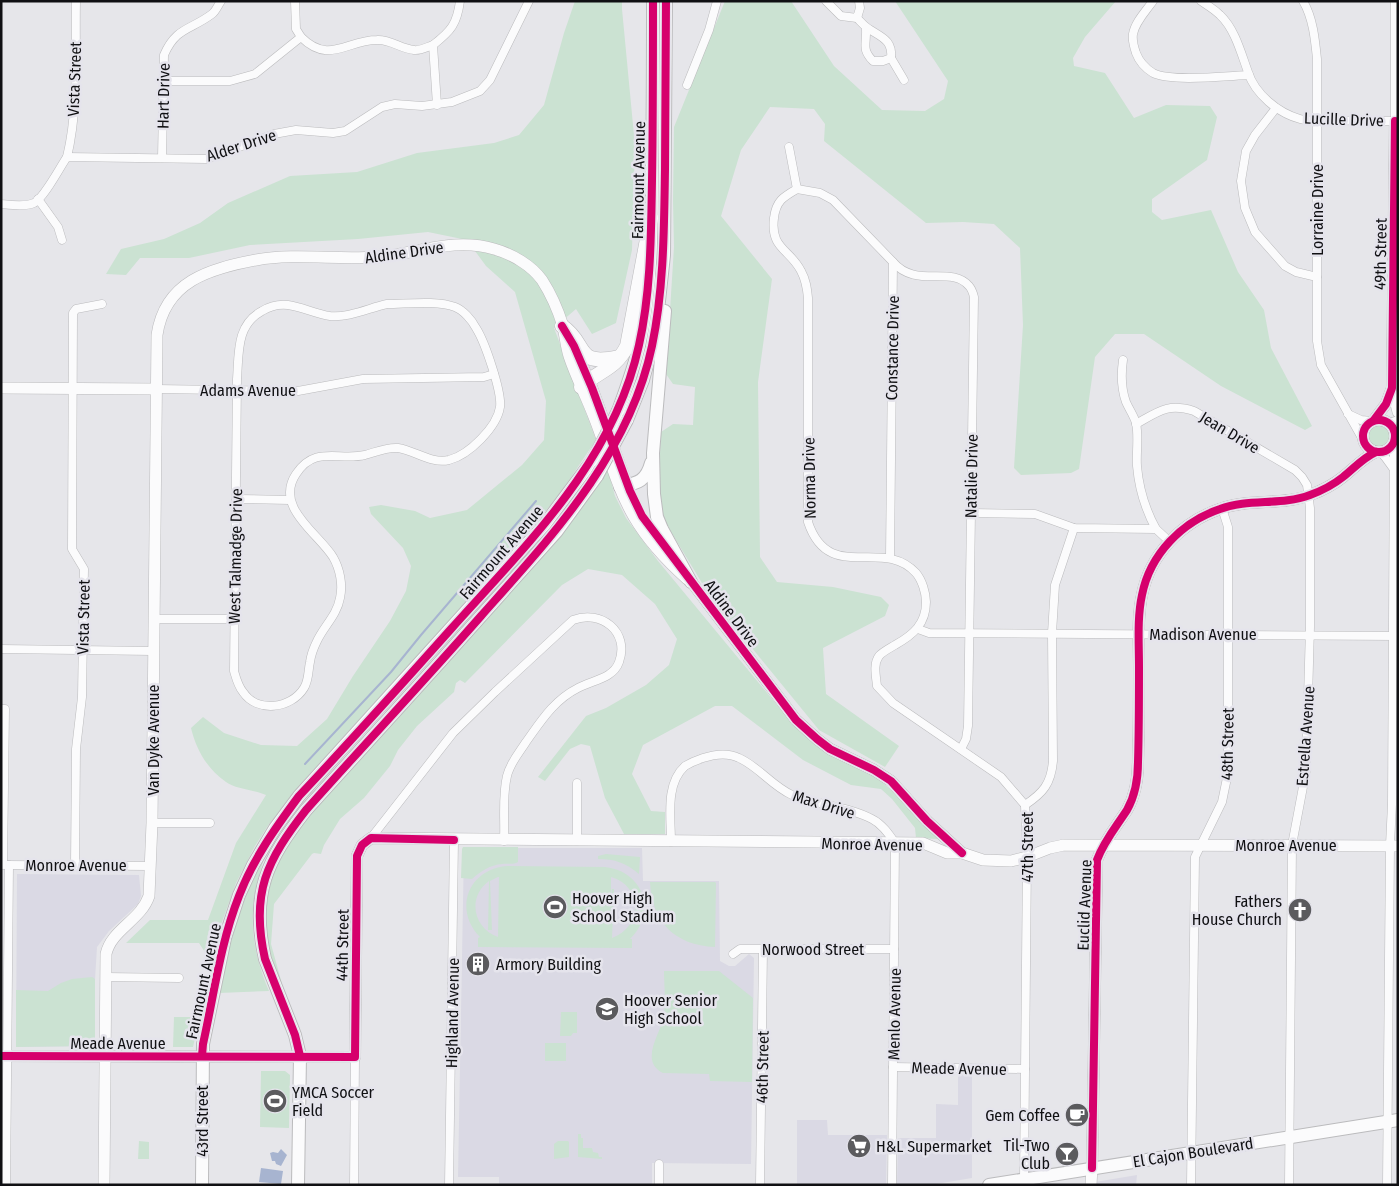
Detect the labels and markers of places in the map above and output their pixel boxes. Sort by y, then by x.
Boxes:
place label: Hoover High School Stadium [572,889,674,926]
place label: Fathers House Church [1192,892,1282,929]
sports icon: Hoover High School Stadium [542,894,568,920]
church icon: Fathers House Church [1287,897,1313,923]
building icon: Armory Building [465,951,491,977]
place label: Armory Building [496,955,602,974]
place label: Hoover Senior High School [624,991,717,1028]
school or university icon: Hoover Senior High School [594,996,620,1022]
place label: YMCA Soccer Field [292,1083,375,1120]
sports icon: YMCA Soccer Field [262,1088,288,1114]
cafe icon: Gem Coffee [1064,1102,1090,1128]
place label: Gem Coffee [985,1106,1060,1125]
supermarket icon: H&L Supermarket [846,1133,872,1159]
place label: Til-Two Club [1004,1136,1050,1173]
place label: H&L Supermarket [876,1137,992,1156]
bar icon: Til-Two Club [1054,1141,1080,1167]

